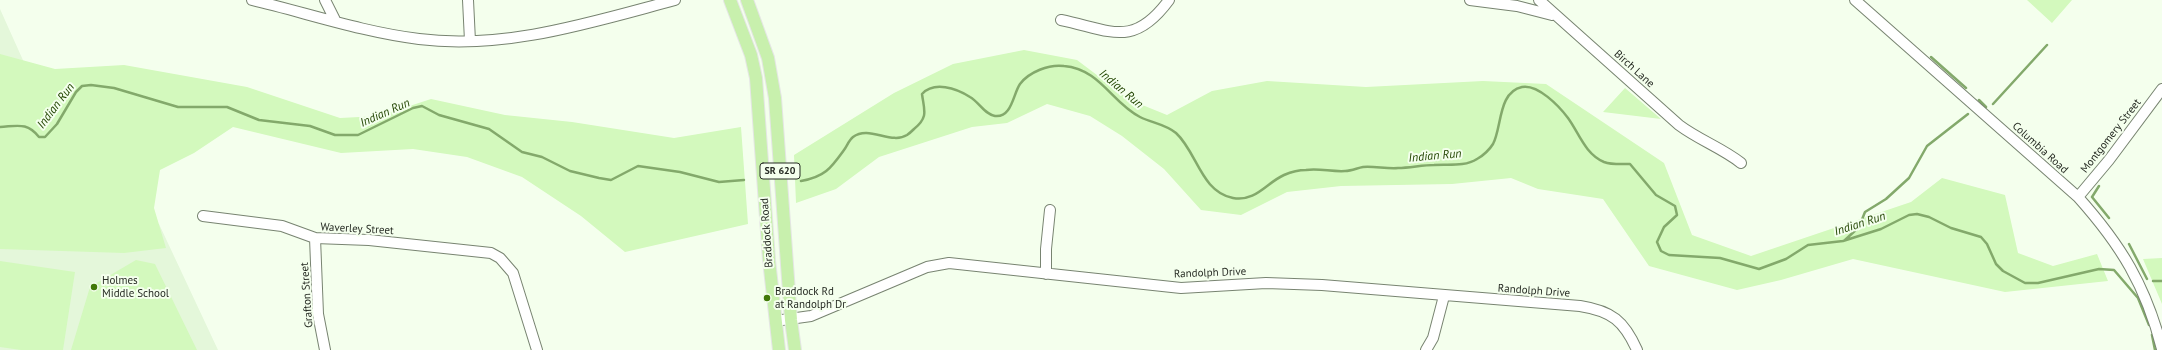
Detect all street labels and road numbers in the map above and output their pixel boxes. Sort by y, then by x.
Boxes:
street label: Birch Lane [1611,48,1657,90]
street label: Montgomery Street [2078,96,2144,176]
street label: Columbia Road [2009,120,2071,176]
road number: SR 620 [760,163,800,179]
street label: Braddock Road [758,198,776,268]
street label: Waverley Street [320,220,394,238]
street label: Grafton Street [298,262,316,328]
street label: Randolph Drive [1174,265,1246,281]
street label: Randolph Drive [1497,282,1571,300]

